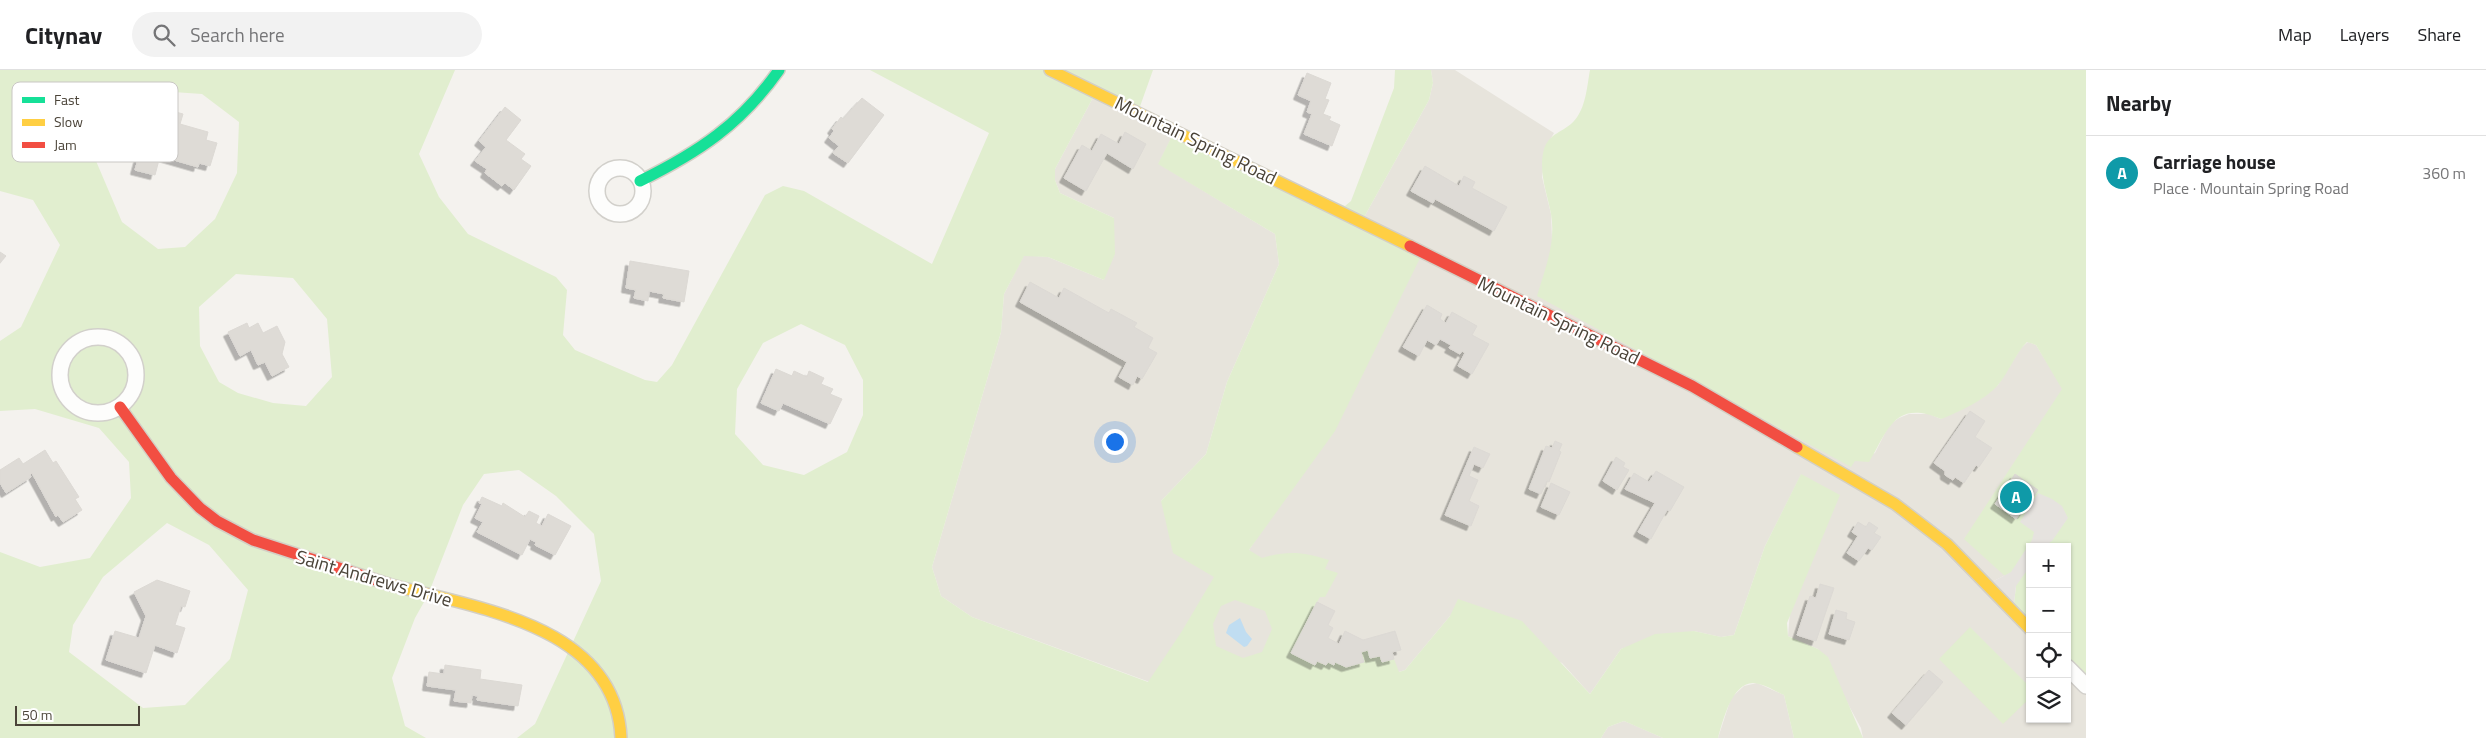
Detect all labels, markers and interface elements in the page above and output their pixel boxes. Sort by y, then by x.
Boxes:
search box [132,12,482,57]
text: Citynav [25,17,102,53]
text: Search here [190,20,285,49]
icon: search [150,21,178,49]
text: Map [2278,21,2312,48]
text: Layers [2340,21,2389,48]
text: Share [2417,21,2461,48]
legend [12,82,178,162]
text: Nearby [2106,87,2171,119]
street label: Mountain Spring Road [1110,88,1282,191]
text: Fast [54,89,79,110]
text: Slow [54,111,83,132]
text: Jam [54,134,77,155]
text: Carriage house [2153,147,2276,176]
text: A [2117,161,2127,185]
text: 360 m [2422,161,2466,185]
text: Place · Mountain Spring Road [2153,176,2349,200]
street label: Mountain Spring Road [1473,268,1645,371]
your location [1102,429,1128,455]
pin: A [2000,478,2032,516]
street label: Saint Andrews Drive [293,541,456,614]
map controls [2026,543,2071,723]
button: + [2026,543,2071,588]
button: − [2026,588,2071,633]
button: locate [2026,633,2071,678]
button: layers [2026,678,2071,723]
scale bar [15,703,140,726]
text: 50 m [22,704,52,725]

